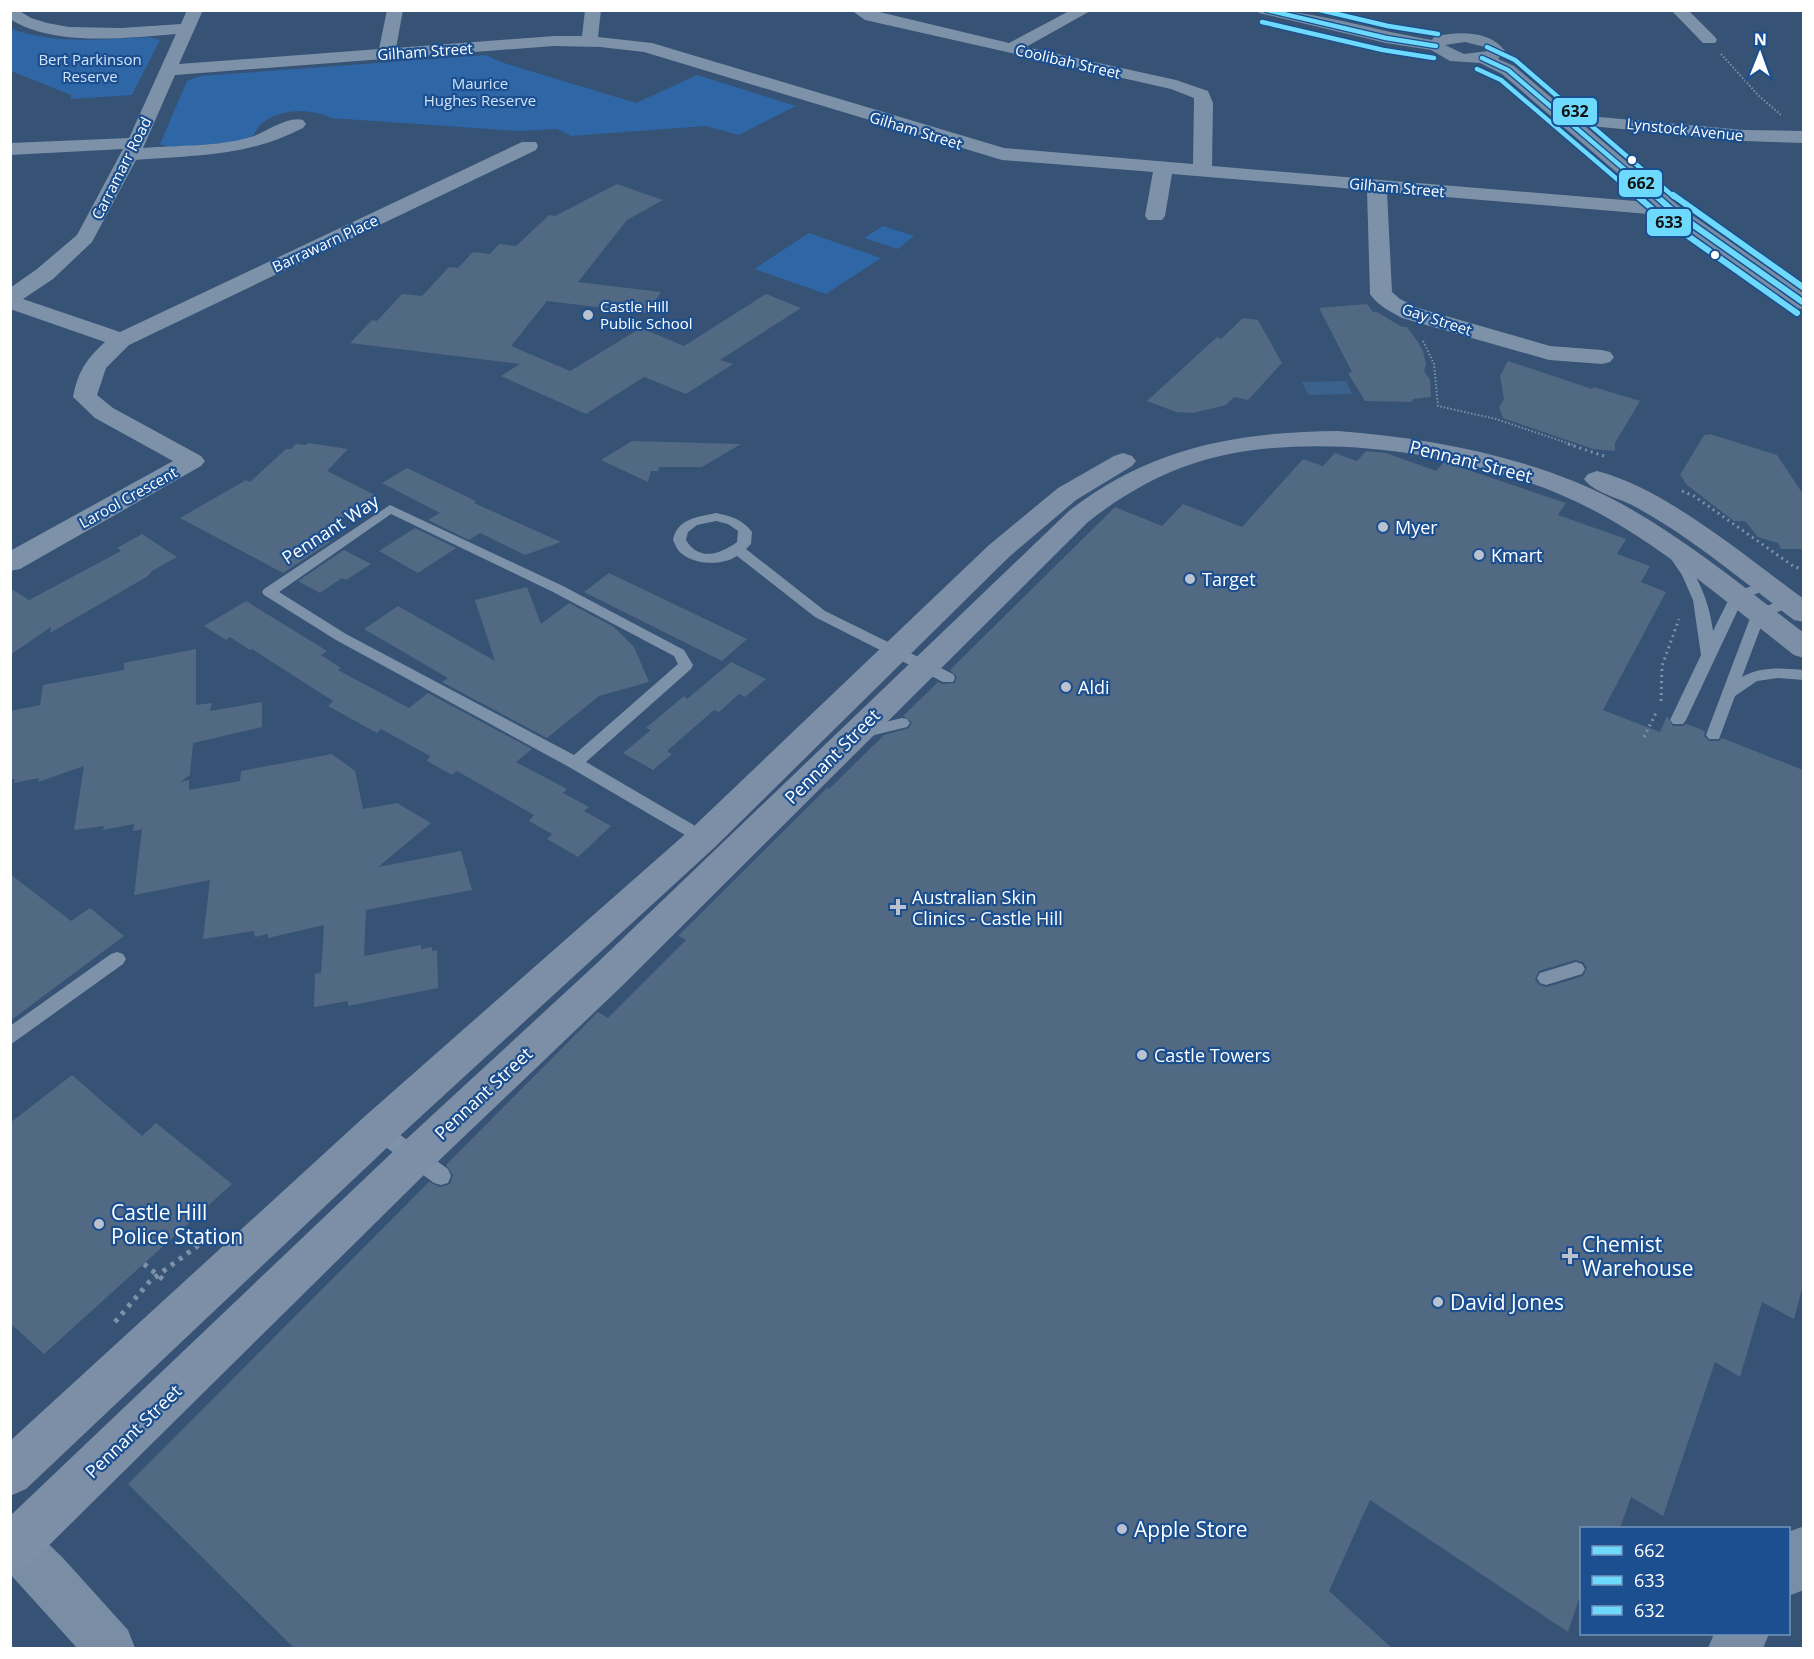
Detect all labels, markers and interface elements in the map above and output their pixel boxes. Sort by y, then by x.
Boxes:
north arrow [1730,24,1790,84]
text: N [1754,28,1767,50]
street label: Gilham Street [377,38,473,64]
street label: Coolibah Street [1013,39,1123,83]
park label: Bert Parkinson Reserve [38,49,142,86]
park label: Maurice Hughes Reserve [424,73,536,110]
line badge: 632 [1552,97,1598,126]
text: 632 [1561,100,1589,122]
street label: Gilham Street [867,106,965,154]
street label: Carramarr Road [87,113,155,223]
street label: Lynstock Avenue [1626,113,1744,145]
unlabelled marker [1626,154,1638,166]
line badge: 662 [1618,169,1663,198]
text: 662 [1627,172,1655,194]
street label: Gilham Street [1348,173,1446,201]
line badge: 633 [1646,208,1692,237]
street label: Barrawarn Place [269,210,381,276]
text: 633 [1655,211,1683,233]
unlabelled marker [1709,249,1721,261]
place label: Castle Hill Public School [600,296,693,333]
street label: Gay Street [1399,298,1475,340]
marker: Castle Hill Public School [581,308,595,322]
street label: Pennant Street [1407,434,1535,488]
street label: Larool Crescent [75,462,181,532]
street label: Pennant Way [277,488,384,569]
place label: Myer [1395,515,1438,539]
marker: Myer [1376,520,1390,534]
place label: Kmart [1491,543,1542,567]
marker: Kmart [1472,548,1486,562]
place label: Target [1202,567,1256,591]
marker: Target [1183,572,1197,586]
place label: Aldi [1078,675,1109,699]
marker: Aldi [1059,680,1073,694]
street label: Pennant Street [779,703,885,809]
place label: Australian Skin Clinics - Castle Hill [912,885,1063,930]
marker: Australian Skin Clinics - Castle Hill [889,898,907,916]
street label: Pennant Street [429,1041,537,1145]
place label: Castle Towers [1154,1043,1270,1067]
marker: Castle Towers [1135,1048,1149,1062]
place label: Castle Hill Police Station [111,1198,243,1250]
marker: Castle Hill Police Station [92,1217,106,1231]
place label: Chemist Warehouse [1582,1230,1694,1282]
marker: Chemist Warehouse [1563,1249,1577,1263]
place label: David Jones [1450,1288,1564,1316]
marker: David Jones [1431,1295,1445,1309]
street label: Pennant Street [80,1379,186,1483]
place label: Apple Store [1134,1515,1248,1543]
marker: Apple Store [1115,1522,1129,1536]
legend [1580,1527,1790,1635]
text: 662 [1634,1538,1665,1562]
text: 633 [1634,1568,1665,1592]
text: 632 [1634,1598,1665,1622]

